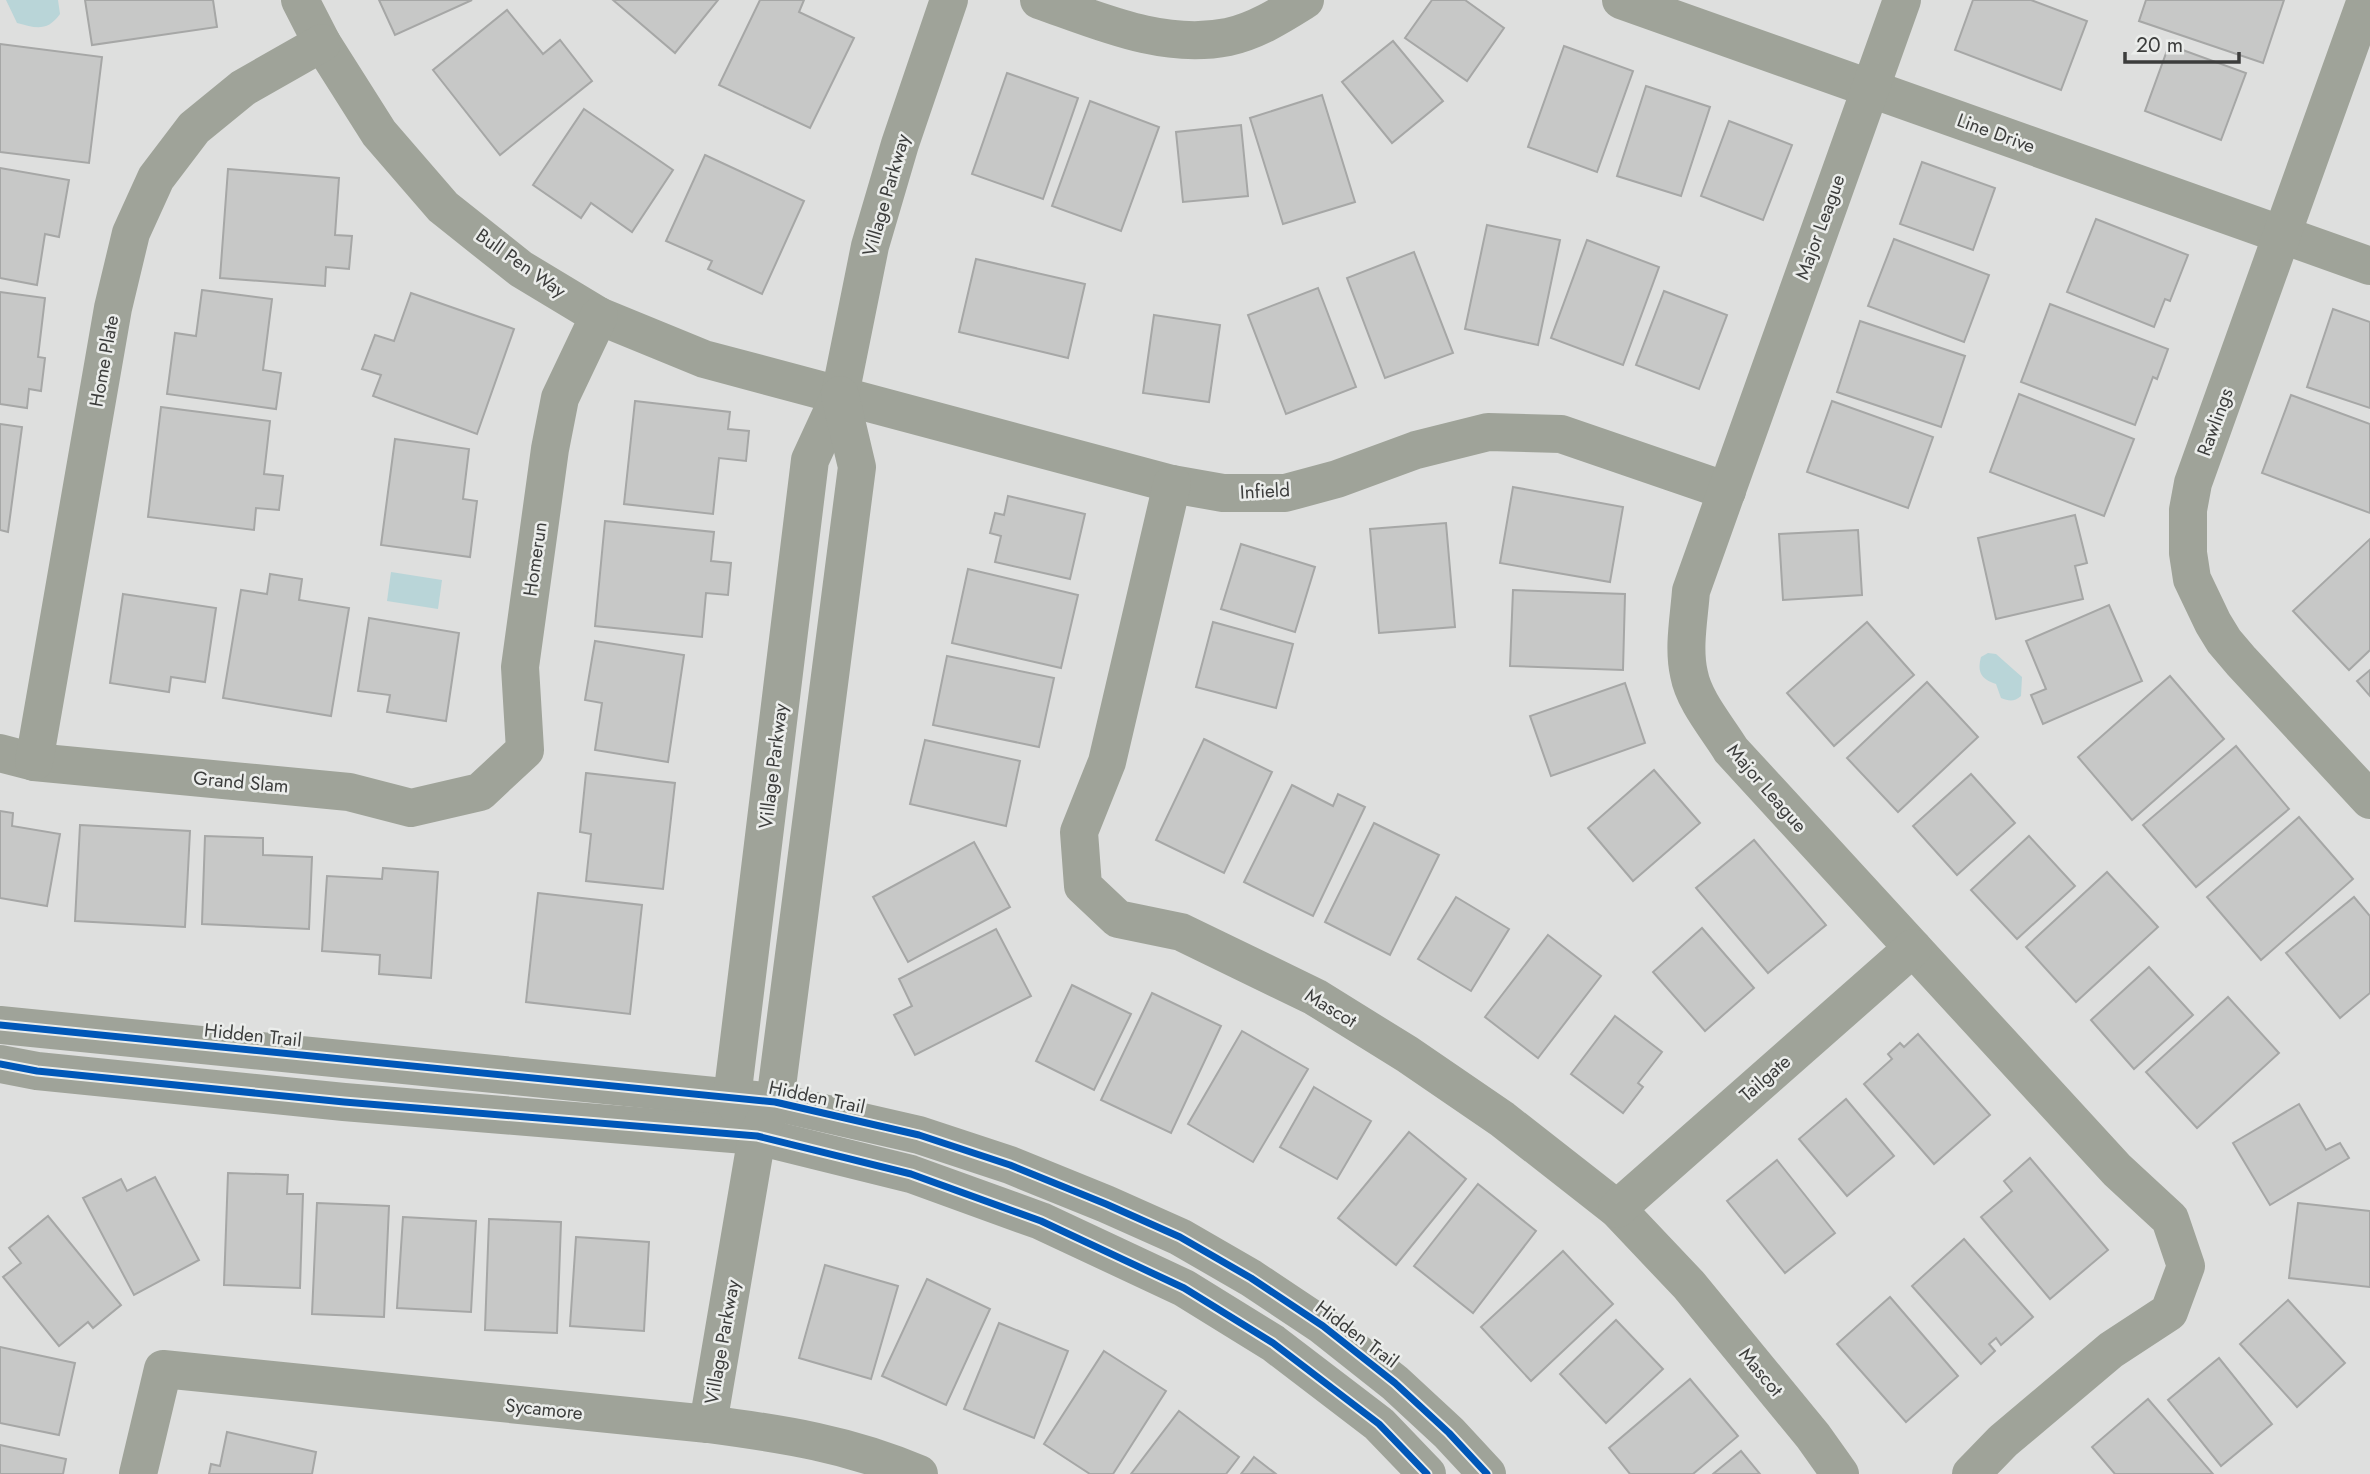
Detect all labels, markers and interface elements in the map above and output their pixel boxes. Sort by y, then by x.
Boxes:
scale bar [2125,21,2239,65]
text: 20 m [2136,30,2183,60]
street label: Line Drive [1953,106,2039,160]
street label: Village Parkway [856,130,917,259]
street label: Major League [1789,171,1852,283]
street label: Bull Pen Way [470,222,572,304]
street label: Home Plate [83,313,125,409]
street label: Rawlings [2190,384,2240,460]
street label: Infield [1239,476,1291,506]
street label: Homerun [516,520,554,598]
street label: Village Parkway [752,701,794,830]
street label: Major League [1721,738,1813,839]
street label: Grand Slam [192,764,290,800]
street label: Mascot [1300,982,1362,1034]
street label: Hidden Trail [203,1016,303,1054]
street label: Tailgate [1734,1048,1797,1108]
street label: Hidden Trail [766,1074,868,1120]
street label: Village Parkway [698,1277,746,1406]
street label: Hidden Trail [1310,1294,1404,1374]
street label: Mascot [1733,1342,1790,1403]
street label: Sycamore [504,1392,584,1427]

